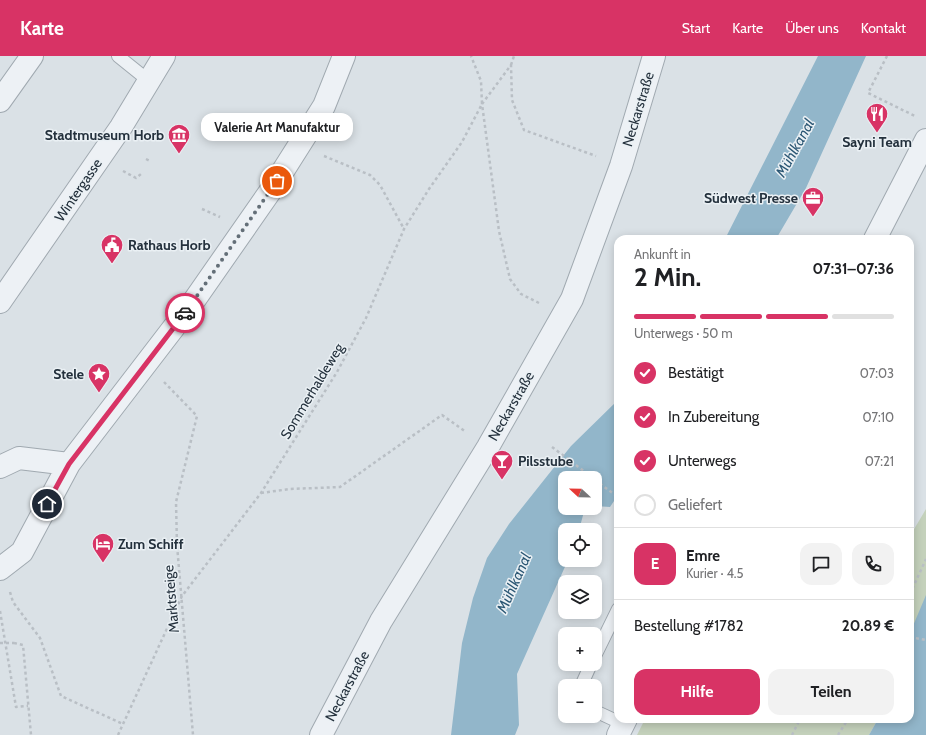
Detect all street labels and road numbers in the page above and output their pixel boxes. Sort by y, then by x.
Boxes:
street label: Neckarstraße [618,69,658,149]
street label: Wintergasse [50,155,106,225]
street label: Sommerhaldeweg [276,339,348,442]
street label: Neckarstraße [484,368,538,444]
street label: Marktsteige [159,564,183,634]
street label: Neckarstraße [321,648,373,724]

